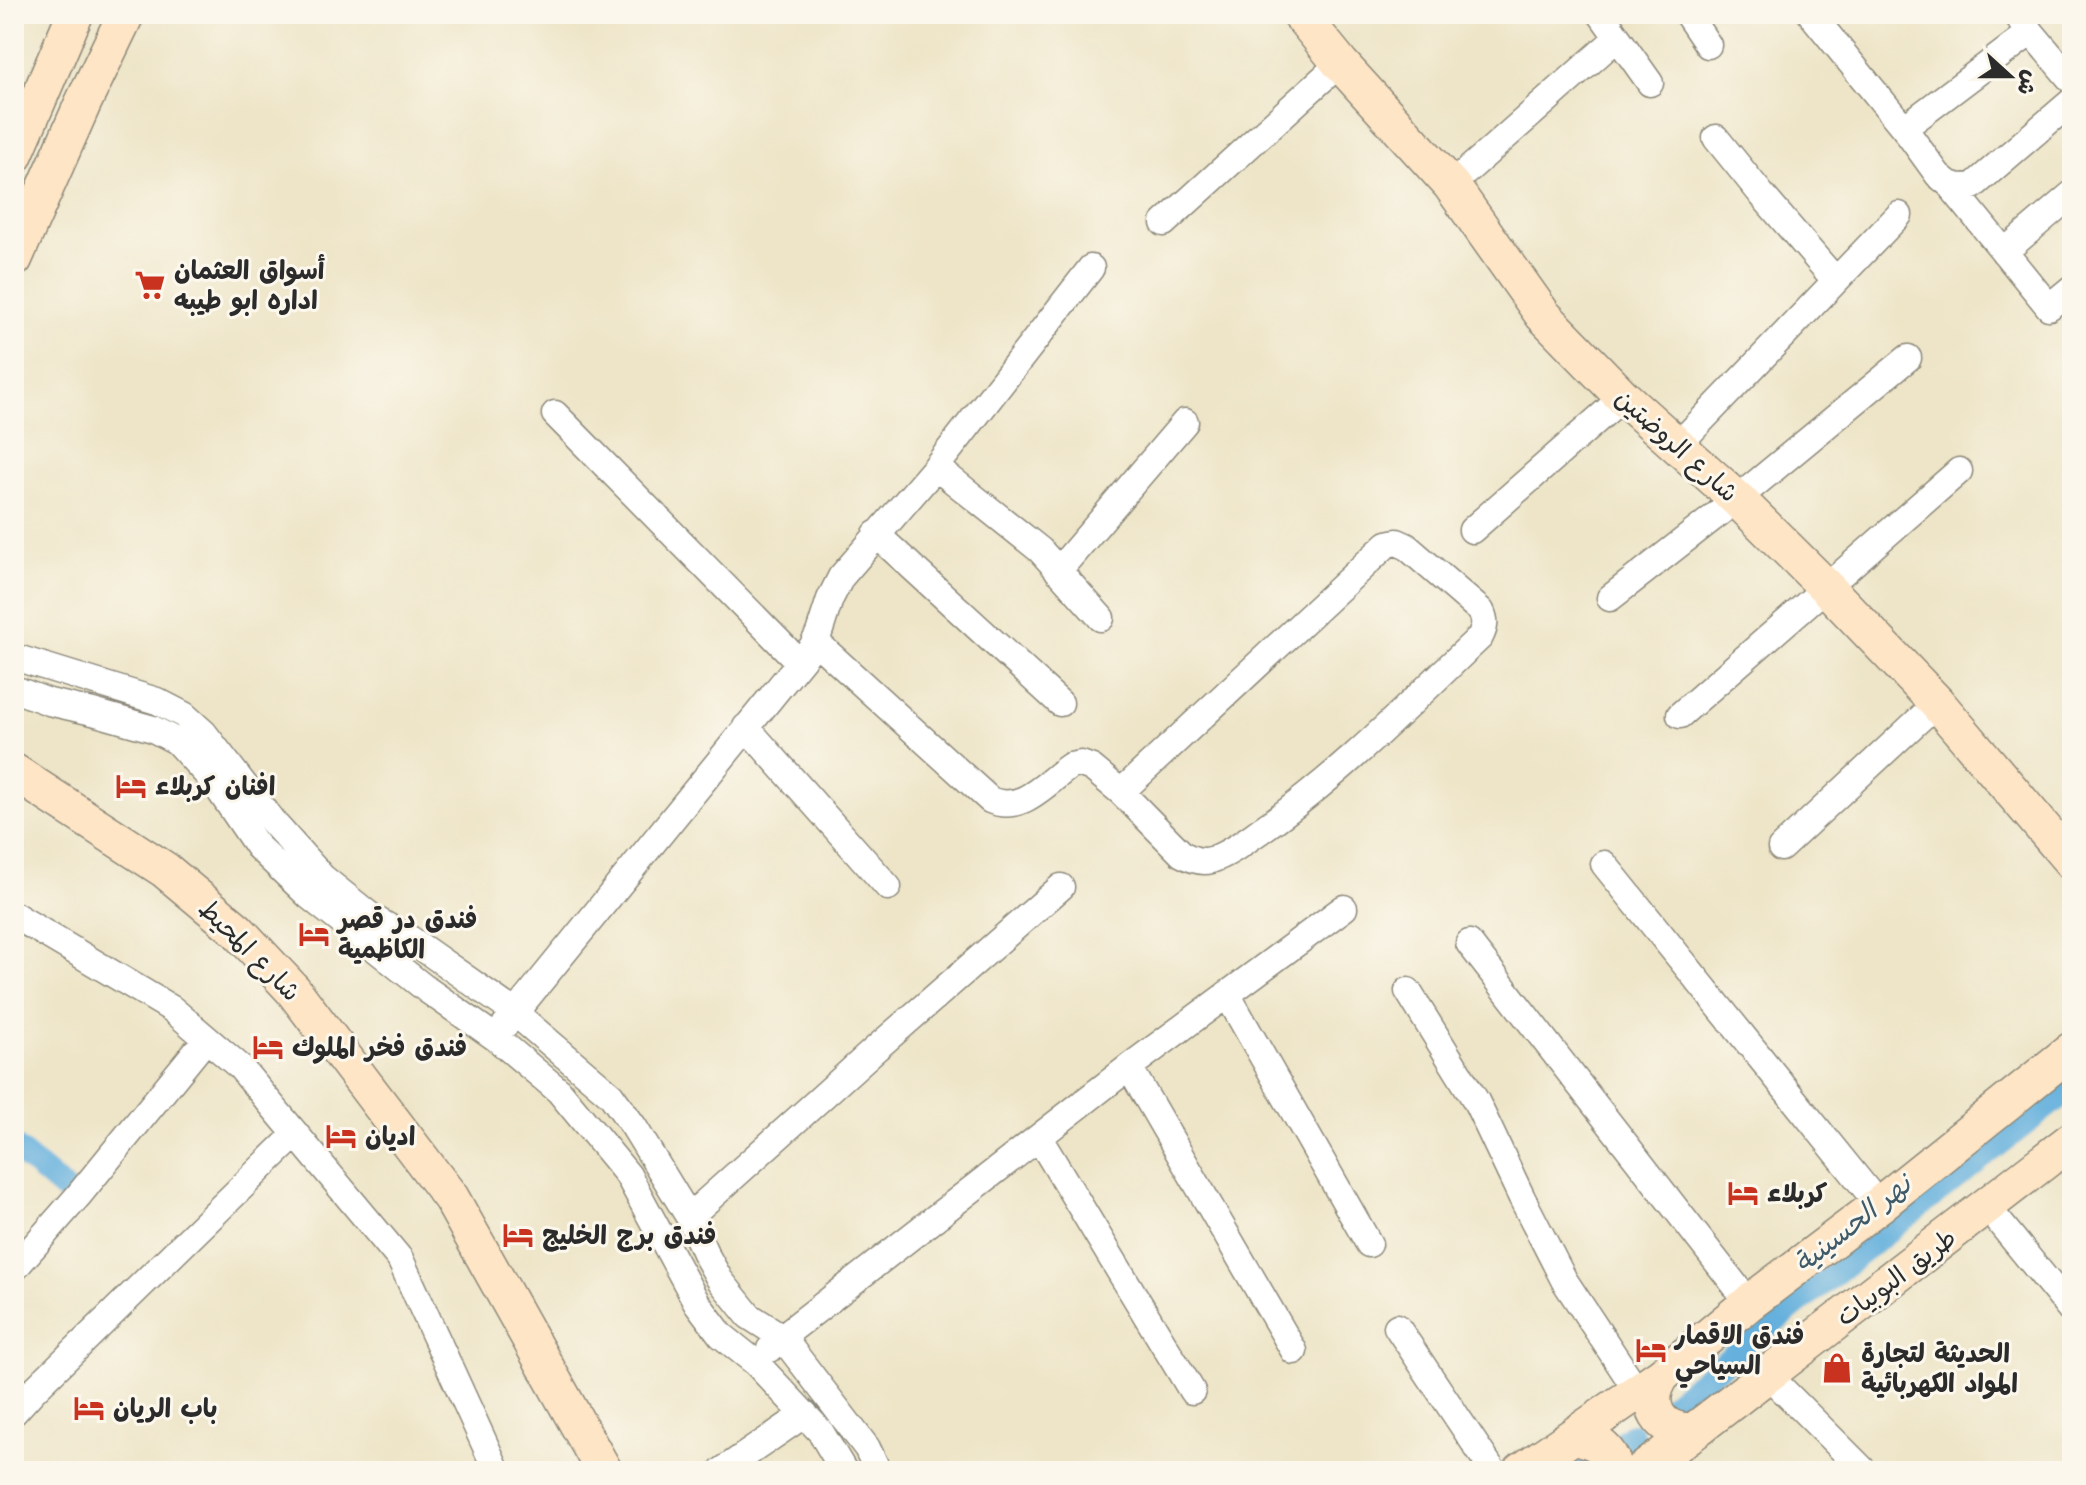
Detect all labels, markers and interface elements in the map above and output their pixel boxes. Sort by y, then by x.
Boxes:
north arrow [1970,36,2050,116]
text: ش [2011,67,2047,100]
place label: أسواق العثمان اداره ابو طيبه [174,252,325,317]
supermarket icon: أسواق العثمان اداره ابو طيبه [133,268,167,302]
street label: شارع الروضتين [1607,380,1747,510]
place label: افنان كربلاء [155,768,275,802]
hotel icon: افنان كربلاء [114,769,148,803]
street label: شارع المحيط [191,891,309,1009]
place label: فندق در قصر الكاظمية [335,901,477,965]
hotel icon: فندق در قصر الكاظمية [297,917,331,951]
place label: فندق فخر الملوك [292,1029,467,1064]
hotel icon: فندق فخر الملوك [251,1030,285,1064]
place label: اديان [365,1118,415,1152]
hotel icon: اديان [324,1119,358,1153]
water label: نهر الحسينية [1785,1163,1920,1279]
place label: كربلاء [1767,1175,1828,1209]
hotel icon: كربلاء [1726,1176,1760,1210]
place label: فندق برج الخليج [542,1217,716,1252]
hotel icon: فندق برج الخليج [501,1218,535,1252]
street label: طريق البوبيات [1828,1220,1963,1333]
place label: فندق الاقمار السياحي [1673,1317,1804,1389]
hotel icon: فندق الاقمار السياحي [1634,1333,1668,1367]
place label: الحديثة لتجارة المواد الكهربائية [1861,1335,2018,1400]
shop icon: الحديثة لتجارة المواد الكهربائية [1820,1351,1854,1385]
place label: باب الريان [113,1390,218,1424]
hotel icon: باب الريان [72,1391,106,1425]

